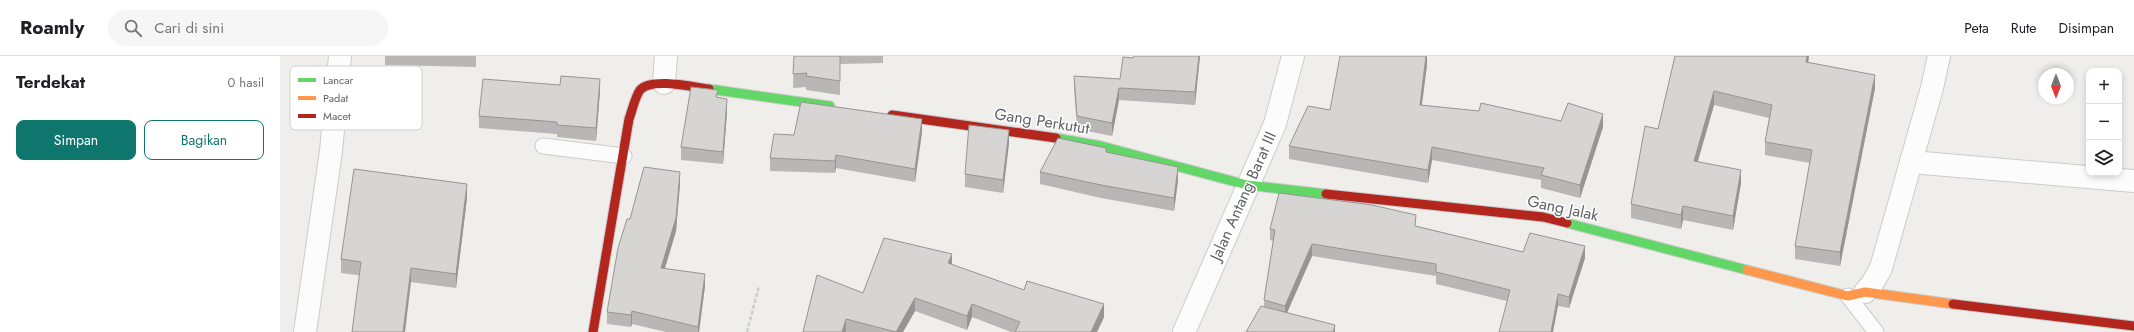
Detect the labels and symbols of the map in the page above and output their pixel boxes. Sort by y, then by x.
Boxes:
legend [290,66,422,130]
north arrow [2038,68,2074,104]
text: Lancar [323,72,354,88]
text: Padat [323,90,349,106]
street label: Gang Perkutut [993,102,1091,140]
text: Macet [323,108,351,124]
street label: Jalan Antang Barat III [1203,128,1282,266]
street label: Gang Jalak [1525,189,1602,227]

